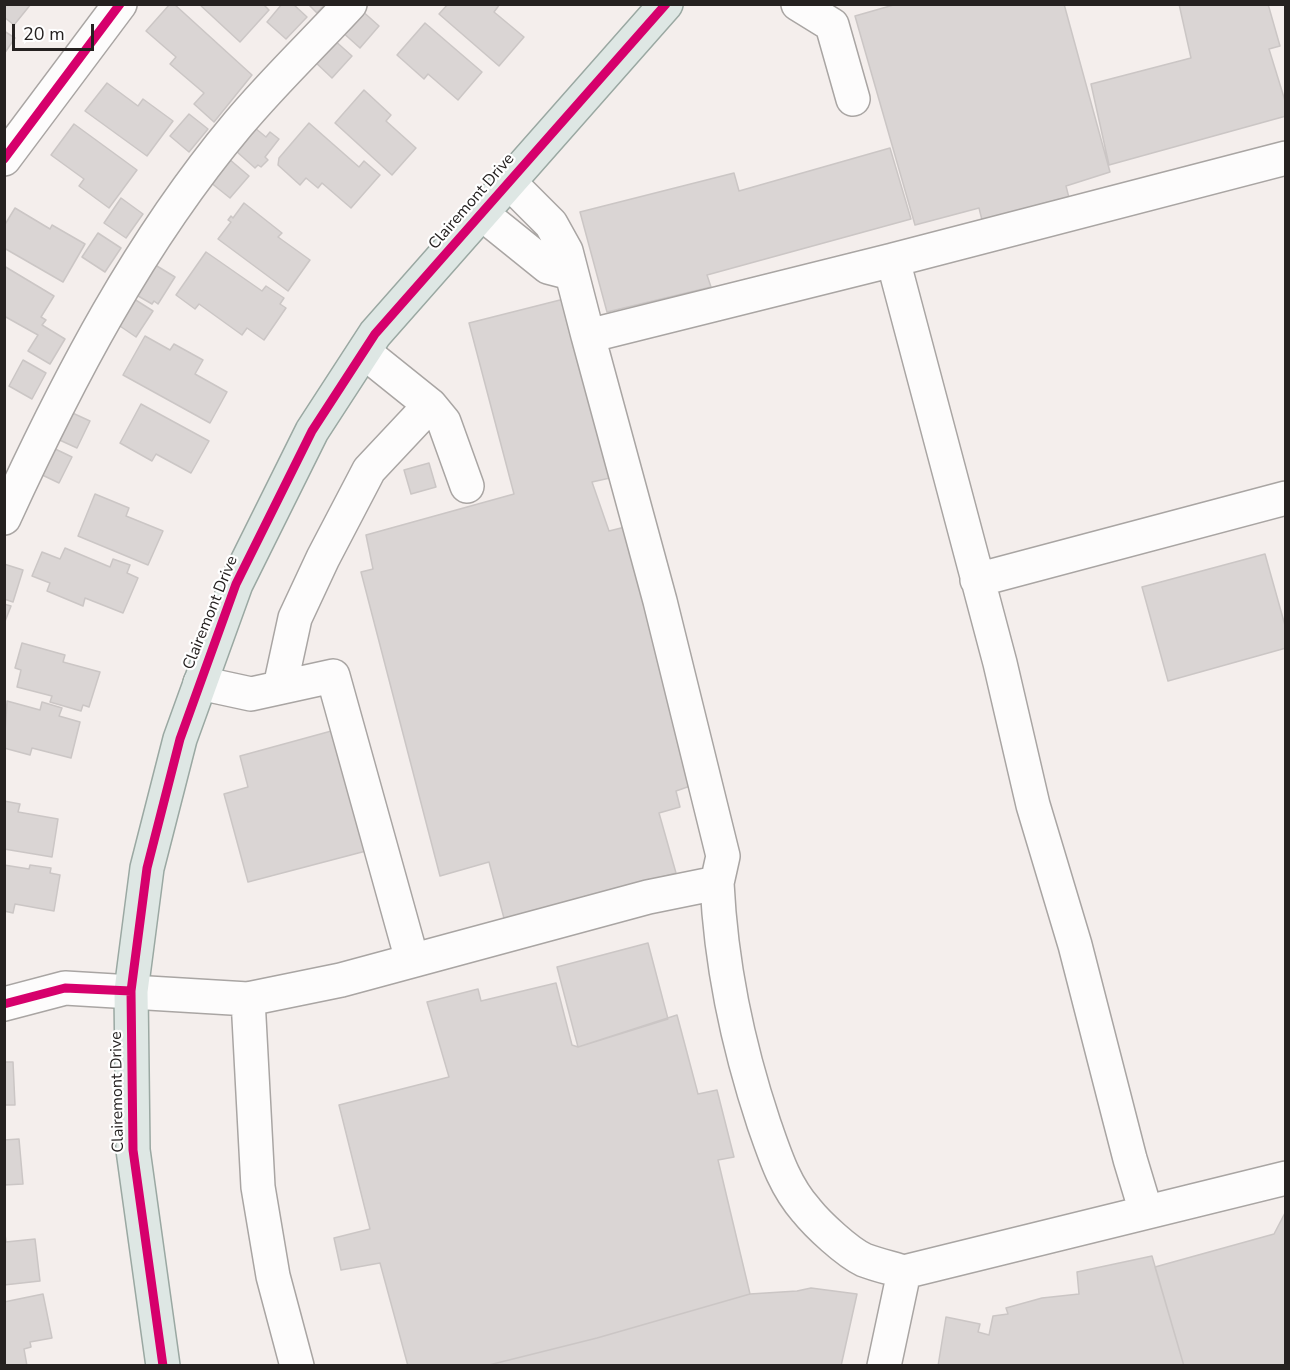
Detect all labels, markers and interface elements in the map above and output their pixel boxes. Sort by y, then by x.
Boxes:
scale bar [15,12,98,50]
text: 20 m [23,22,65,46]
street label: Clairemont Drive [425,150,519,254]
street label: Clairemont Drive [179,553,243,673]
street label: Clairemont Drive [107,1031,129,1153]

